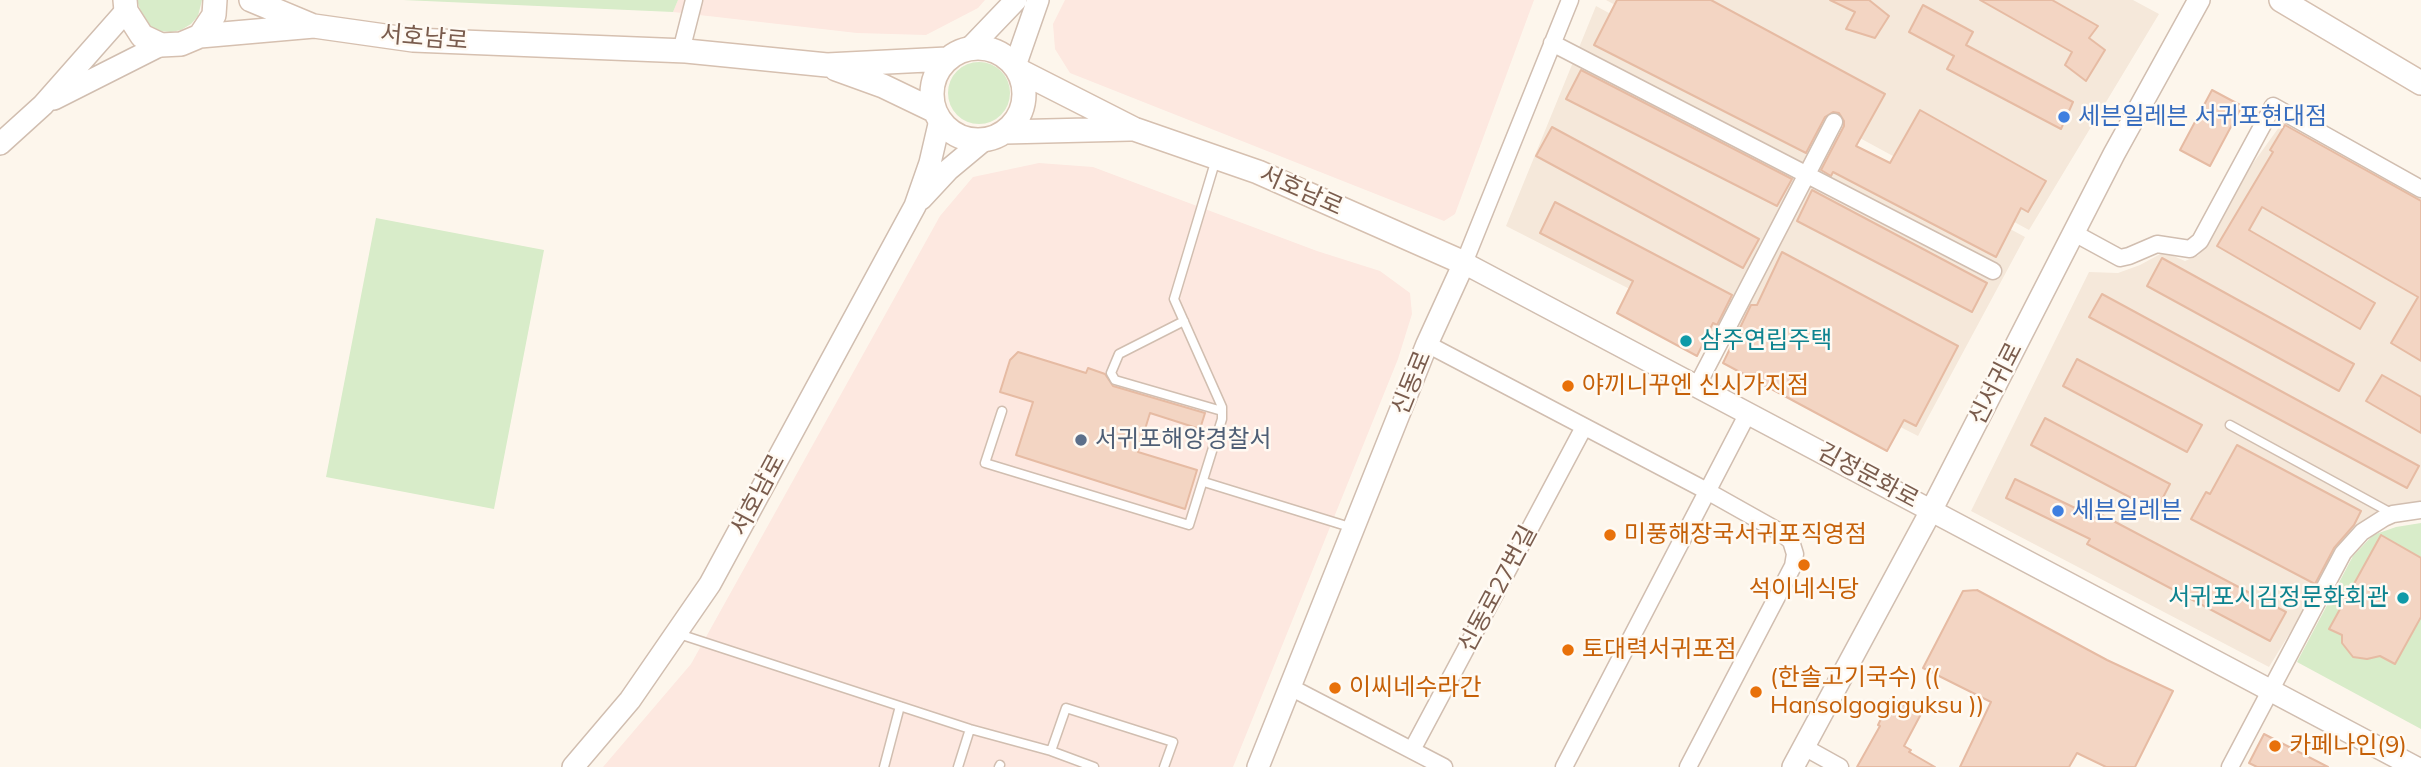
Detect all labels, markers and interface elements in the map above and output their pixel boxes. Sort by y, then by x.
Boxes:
street label: 서호남로 [379,20,469,56]
place label: 세븐일레븐 서귀포현대점 [2078,103,2327,131]
marker: 세븐일레븐 서귀포현대점 [2056,109,2072,125]
street label: 서호남로 [1255,160,1347,222]
place label: 삼주연립주택 [1700,327,1832,355]
marker: 삼주연립주택 [1678,333,1694,349]
street label: 신서귀로 [1963,338,2029,430]
street label: 신동로 [1386,347,1438,419]
place label: 야끼니꾸엔 신시가지점 [1582,372,1809,400]
marker: 야끼니꾸엔 신시가지점 [1560,378,1576,394]
place label: 서귀포해양경찰서 [1095,426,1272,454]
marker: 서귀포해양경찰서 [1073,432,1089,448]
street label: 김정문화로 [1813,437,1923,515]
street label: 서호남로 [725,449,791,541]
place label: 세븐일레븐 [2072,497,2182,525]
marker: 세븐일레븐 [2050,503,2066,519]
street label: 신동로27번길 [1453,521,1543,657]
place label: 미풍해장국서귀포직영점 [1624,521,1867,549]
marker: 미풍해장국서귀포직영점 [1602,527,1618,543]
marker: 석이네식당 [1796,557,1812,573]
place label: 석이네식당 [1749,576,1859,604]
place label: 서귀포시김정문화회관 [2168,584,2389,612]
marker: 서귀포시김정문화회관 [2395,590,2411,606]
place label: 토대력서귀포점 [1582,636,1737,664]
marker: 토대력서귀포점 [1560,642,1576,658]
place label: (한솔고기국수) (( Hansolgogiguksu )) [1770,664,1984,720]
place label: 이씨네수라간 [1349,674,1481,702]
marker: 이씨네수라간 [1327,680,1343,696]
marker: (한솔고기국수) (( Hansolgogiguksu )) [1748,684,1764,700]
place label: 카페나인(9) [2289,732,2407,760]
marker: 카페나인(9) [2267,738,2283,754]

